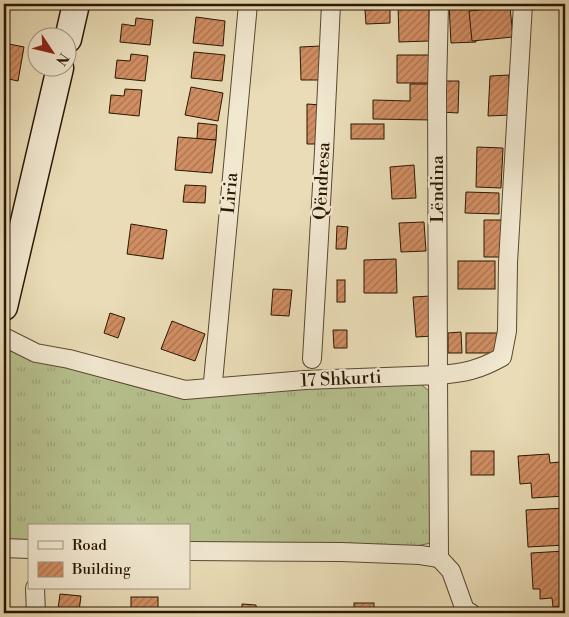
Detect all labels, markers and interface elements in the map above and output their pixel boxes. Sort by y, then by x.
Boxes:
north arrow [28,28,78,78]
text: N [51,49,72,69]
street label: Qëndresa [308,141,336,220]
street label: Lëndina [426,154,449,223]
street label: Liria [217,171,243,214]
street label: 17 Shkurti [300,365,382,393]
legend [28,524,190,590]
text: Road [72,536,107,555]
text: Building [71,560,131,579]

